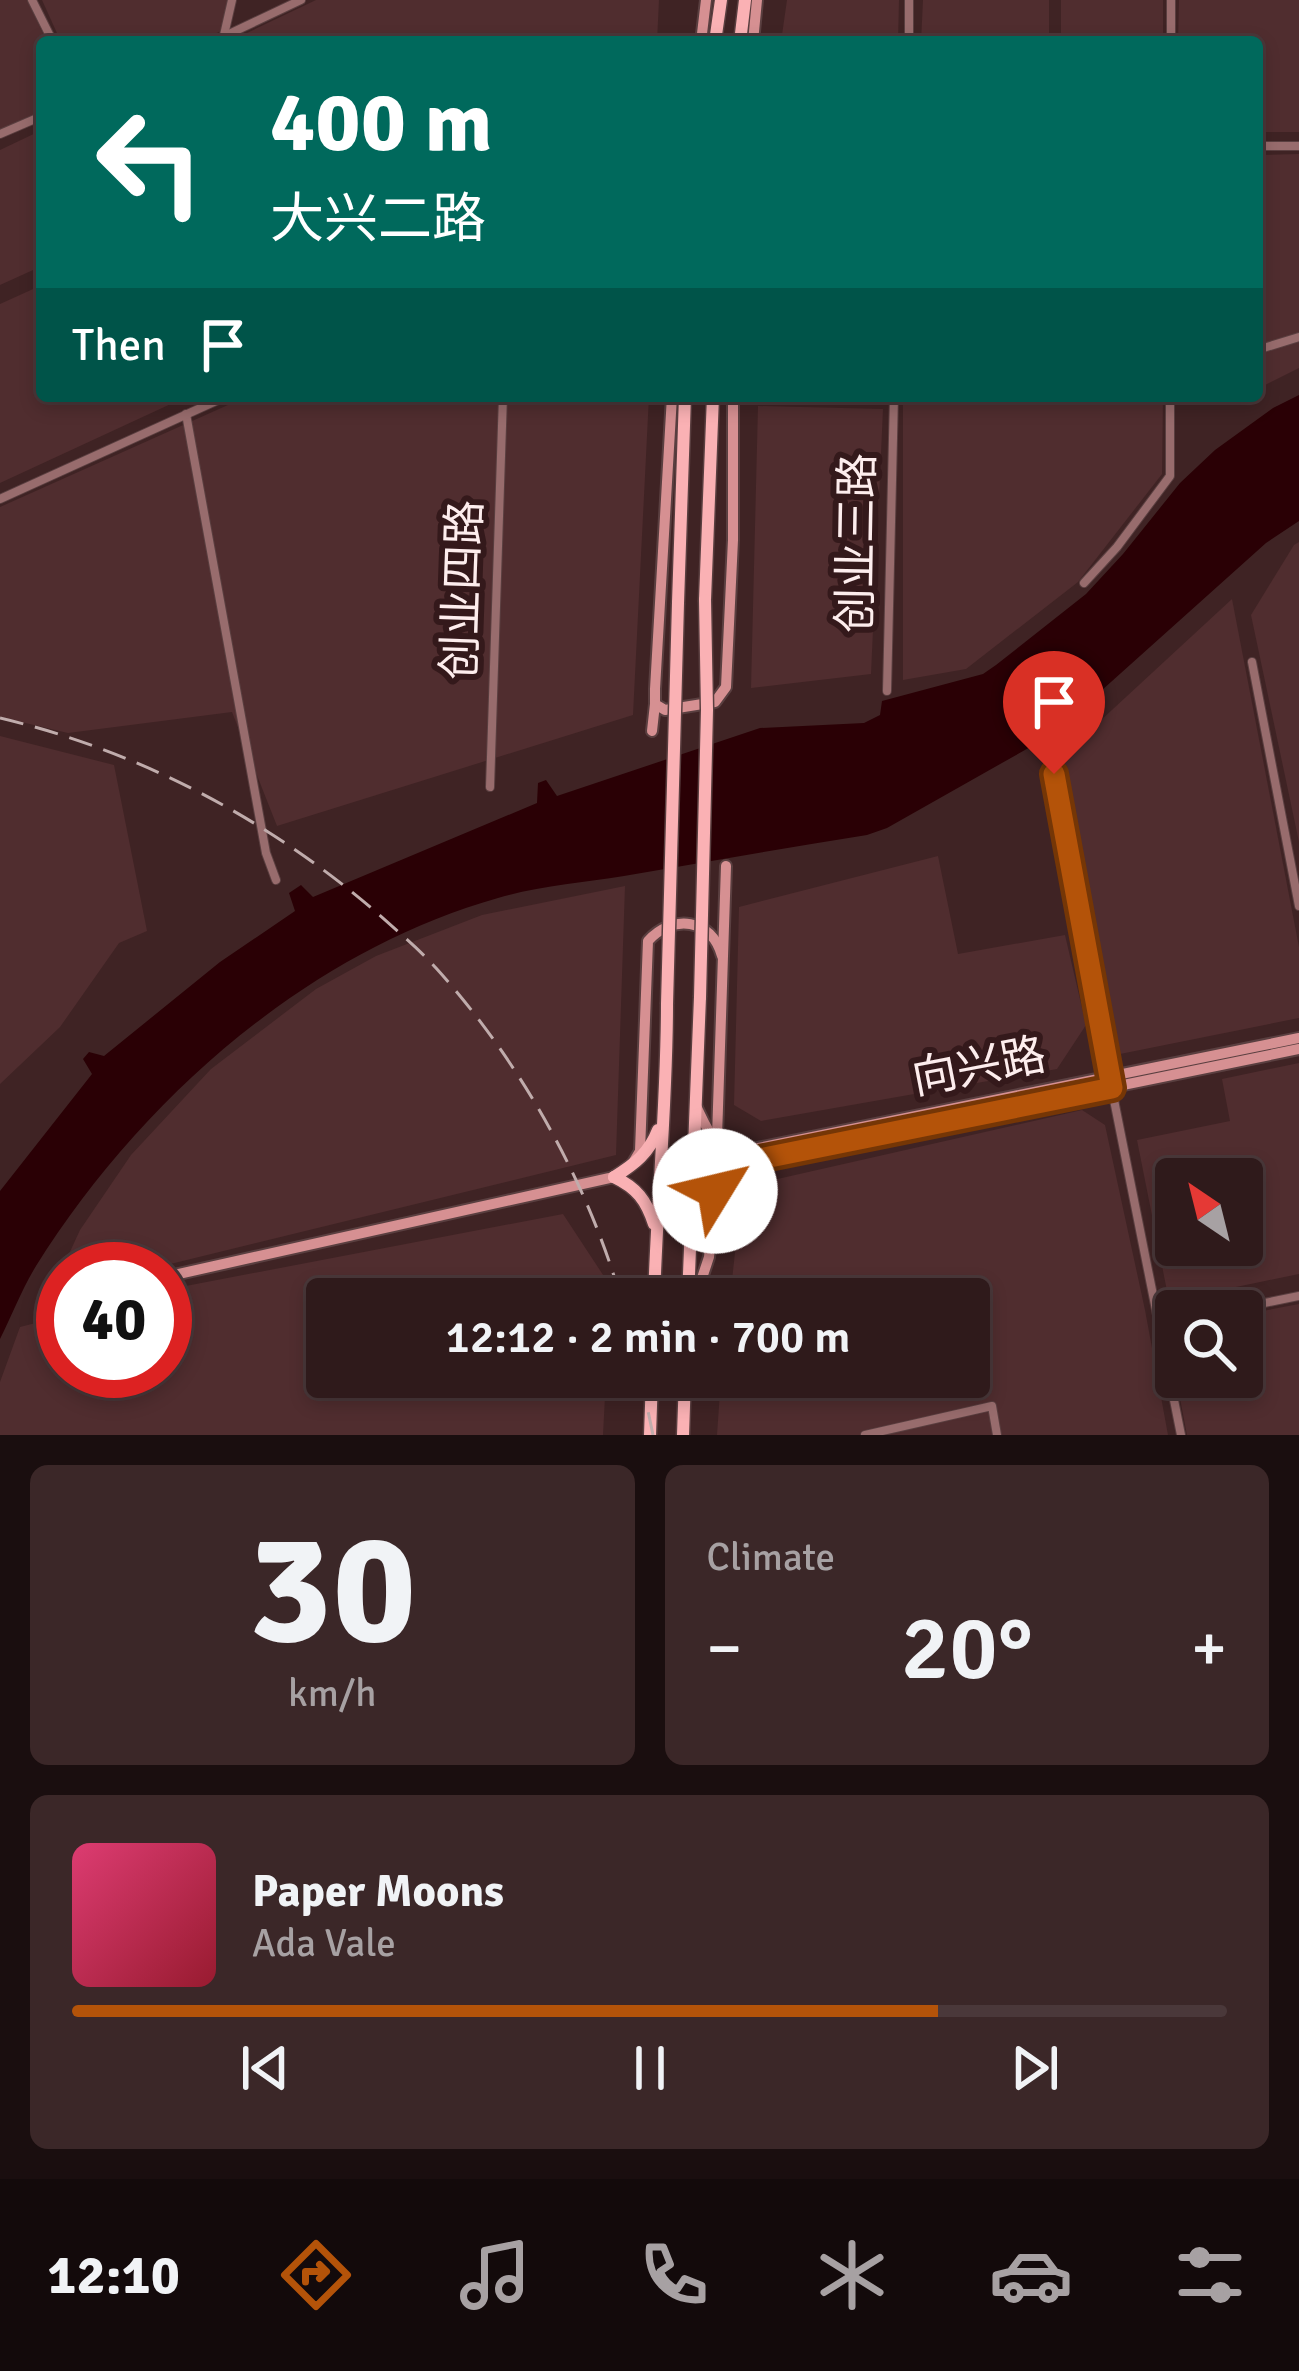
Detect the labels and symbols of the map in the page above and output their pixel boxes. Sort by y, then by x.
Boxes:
street label: 创业三路 [828,453,886,633]
street label: 创业四路 [432,499,494,681]
pin [1003,651,1105,774]
street label: 向兴路 [907,1027,1051,1107]
position arrow [652,1128,778,1254]
north arrow [1155,1158,1263,1266]
speed limit sign: 40 [36,1242,192,1398]

